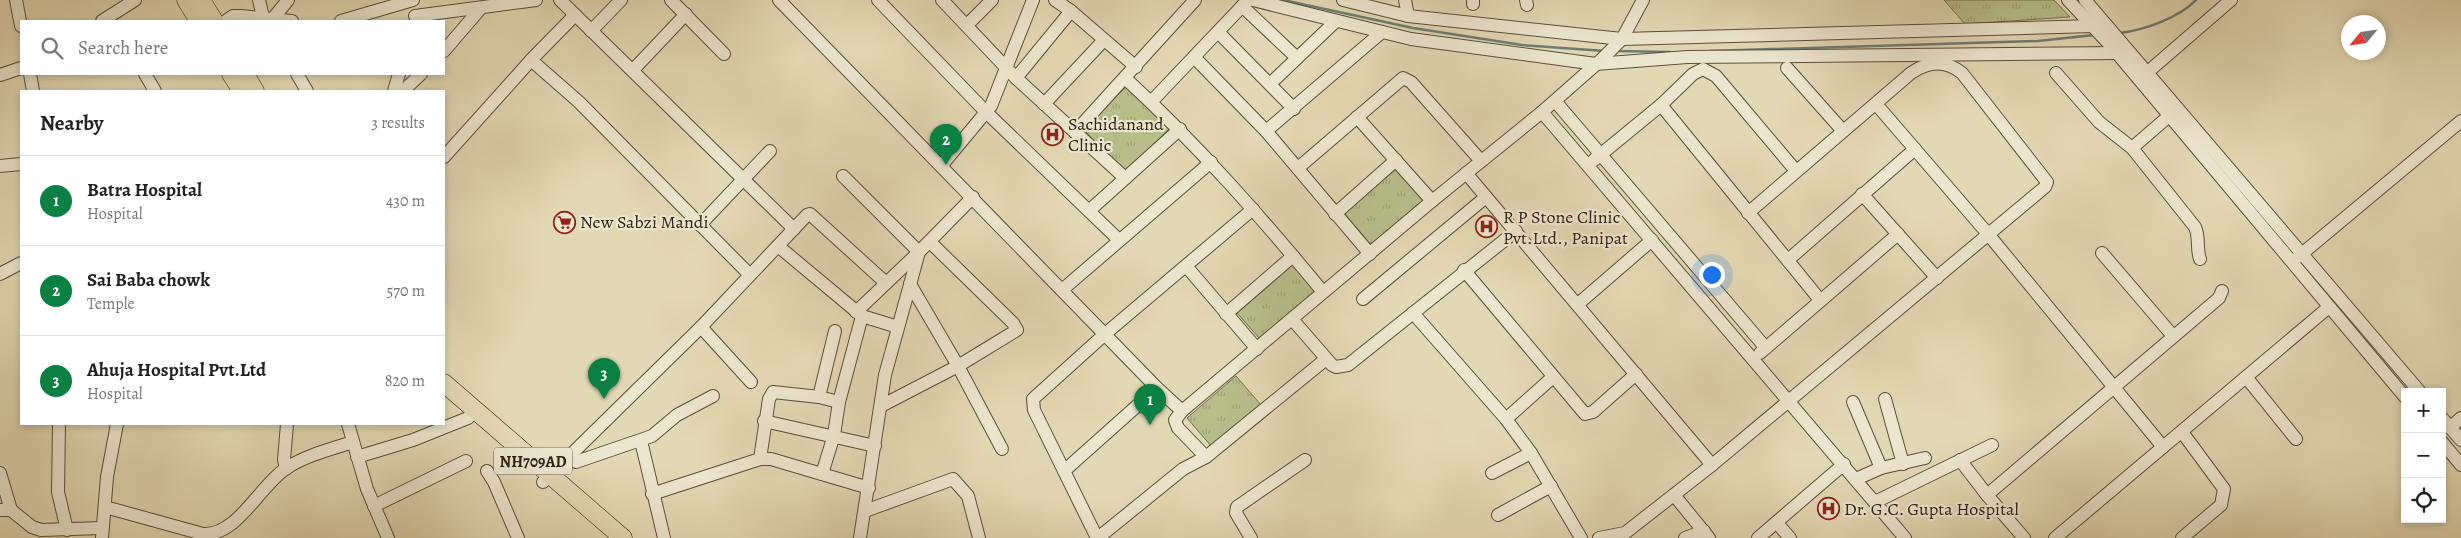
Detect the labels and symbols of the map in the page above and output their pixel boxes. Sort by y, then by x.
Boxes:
north arrow [2341,15,2386,60]
place label: Sachidanand Clinic [1068,112,1164,157]
hospital icon: Sachidanand Clinic [1040,122,1064,146]
pin: 2 [930,124,962,165]
place label: R P Stone Clinic Pvt.Ltd., Panipat [1503,205,1628,250]
supermarket icon: New Sabzi Mandi [552,210,576,234]
place label: New Sabzi Mandi [580,210,709,234]
hospital icon: R P Stone Clinic Pvt.Ltd., Panipat [1475,215,1499,239]
your location [1699,262,1725,288]
pin: 3 [588,358,620,399]
pin: 1 [1134,384,1166,425]
road number: NH709AD [494,448,572,474]
hospital icon: Dr. G.C. Gupta Hospital [1816,497,1840,521]
place label: Dr. G.C. Gupta Hospital [1844,497,2019,521]

